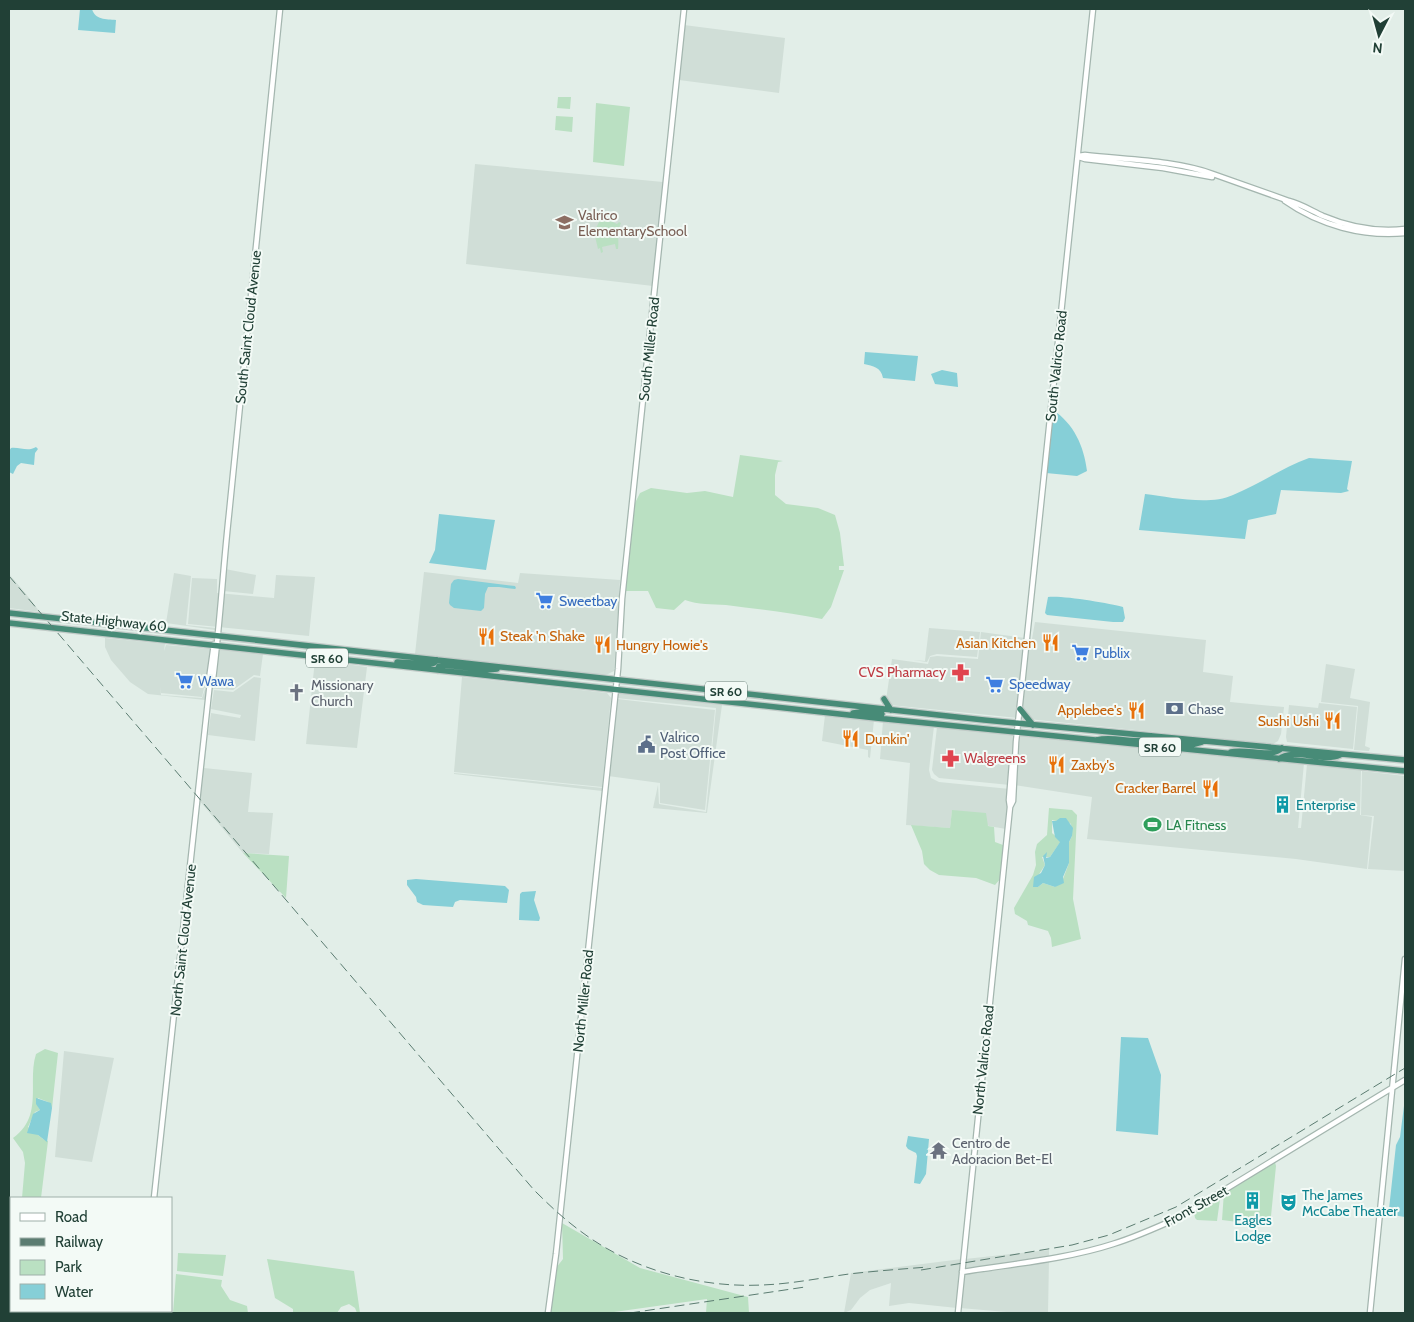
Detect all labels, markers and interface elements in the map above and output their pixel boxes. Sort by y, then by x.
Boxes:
north arrow [1354,10,1404,60]
text: N [1372,38,1384,57]
place label: Valrico ElementarySchool [578,206,688,240]
school or university icon: Valrico ElementarySchool [554,213,574,233]
street label: South Saint Cloud Avenue [231,249,265,405]
street label: South Miller Road [635,296,663,402]
street label: South Valrico Road [1041,310,1071,422]
supermarket icon: Sweetbay [535,591,555,611]
place label: Sweetbay [559,592,617,610]
street label: State Highway 60 [60,607,168,636]
restaurant icon: Steak 'n Shake [476,626,496,646]
place label: Steak 'n Shake [500,627,585,645]
restaurant icon: Asian Kitchen [1040,633,1060,653]
place label: Asian Kitchen [956,634,1036,652]
restaurant icon: Hungry Howie's [592,635,612,655]
place label: Hungry Howie's [616,636,708,654]
supermarket icon: Publix [1070,643,1090,663]
place label: Publix [1094,644,1130,662]
road number: SR 60 [306,648,348,668]
pharmacy icon: CVS Pharmacy [950,662,970,682]
place label: CVS Pharmacy [858,663,946,681]
supermarket icon: Wawa [174,671,194,691]
place label: Wawa [198,672,234,690]
supermarket icon: Speedway [985,674,1005,694]
place label: Speedway [1009,675,1071,693]
place label: Missionary Church [311,676,374,710]
road number: SR 60 [705,681,747,700]
church icon: Missionary Church [287,683,307,703]
bank icon: Chase [1164,699,1184,719]
restaurant icon: Applebee's [1126,700,1146,720]
place label: Chase [1188,700,1224,718]
place label: Applebee's [1057,701,1122,719]
restaurant icon: Sushi Ushi [1323,711,1343,731]
place label: Sushi Ushi [1258,712,1319,730]
place label: Valrico Post Office [660,728,726,762]
restaurant icon: Dunkin' [841,729,861,749]
place label: Dunkin' [865,730,909,748]
public building icon: Valrico Post Office [636,735,656,755]
road number: SR 60 [1139,738,1181,756]
pharmacy icon: Walgreens [940,748,960,768]
place label: Walgreens [964,749,1026,767]
restaurant icon: Zaxby's [1047,755,1067,775]
place label: Zaxby's [1071,756,1115,774]
restaurant icon: Cracker Barrel [1200,778,1220,798]
place label: Cracker Barrel [1115,779,1197,797]
building icon: Enterprise [1272,795,1292,815]
place label: Enterprise [1296,796,1356,814]
sports icon: LA Fitness [1142,815,1162,835]
place label: LA Fitness [1166,816,1226,834]
street label: North Saint Cloud Avenue [166,863,200,1017]
street label: North Miller Road [569,949,597,1053]
street label: North Valrico Road [968,1004,998,1116]
place label: Centro de Adoracion Bet-El [952,1134,1053,1168]
temple icon: Centro de Adoracion Bet-El [928,1141,948,1161]
street label: Front Street [1161,1181,1231,1231]
place label: The James McCabe Theater [1302,1186,1398,1220]
building icon: Eagles Lodge [1243,1190,1263,1210]
theatre icon: The James McCabe Theater [1278,1193,1298,1213]
legend [10,1197,172,1312]
text: Road [55,1208,88,1226]
place label: Eagles Lodge [1234,1211,1272,1245]
text: Railway [55,1233,104,1251]
text: Park [55,1258,82,1276]
text: Water [55,1283,93,1301]

